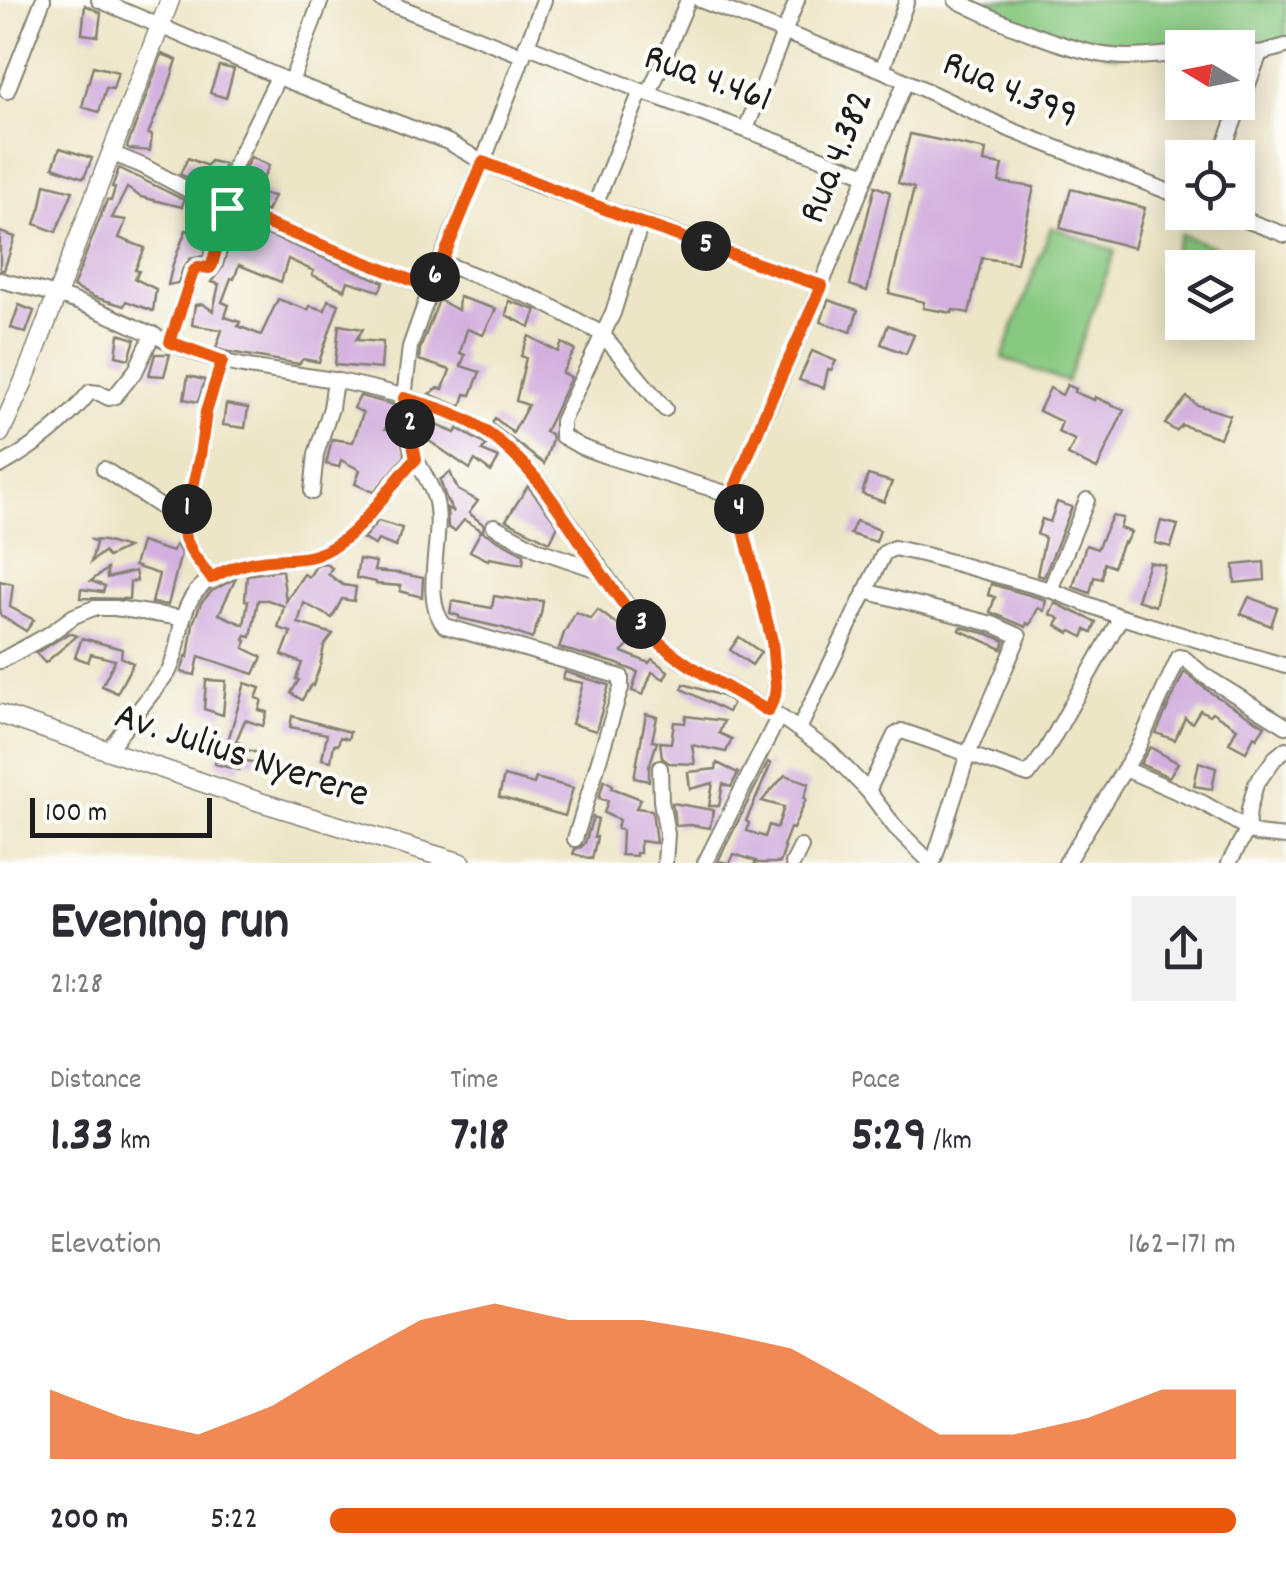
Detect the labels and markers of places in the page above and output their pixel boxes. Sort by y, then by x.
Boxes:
pin [185,166,270,251]
pin: 5 [681,221,731,271]
pin: 6 [410,252,460,302]
pin: 2 [385,399,435,449]
pin: 1 [162,484,212,534]
pin: 4 [714,484,764,534]
pin: 3 [616,599,666,649]

